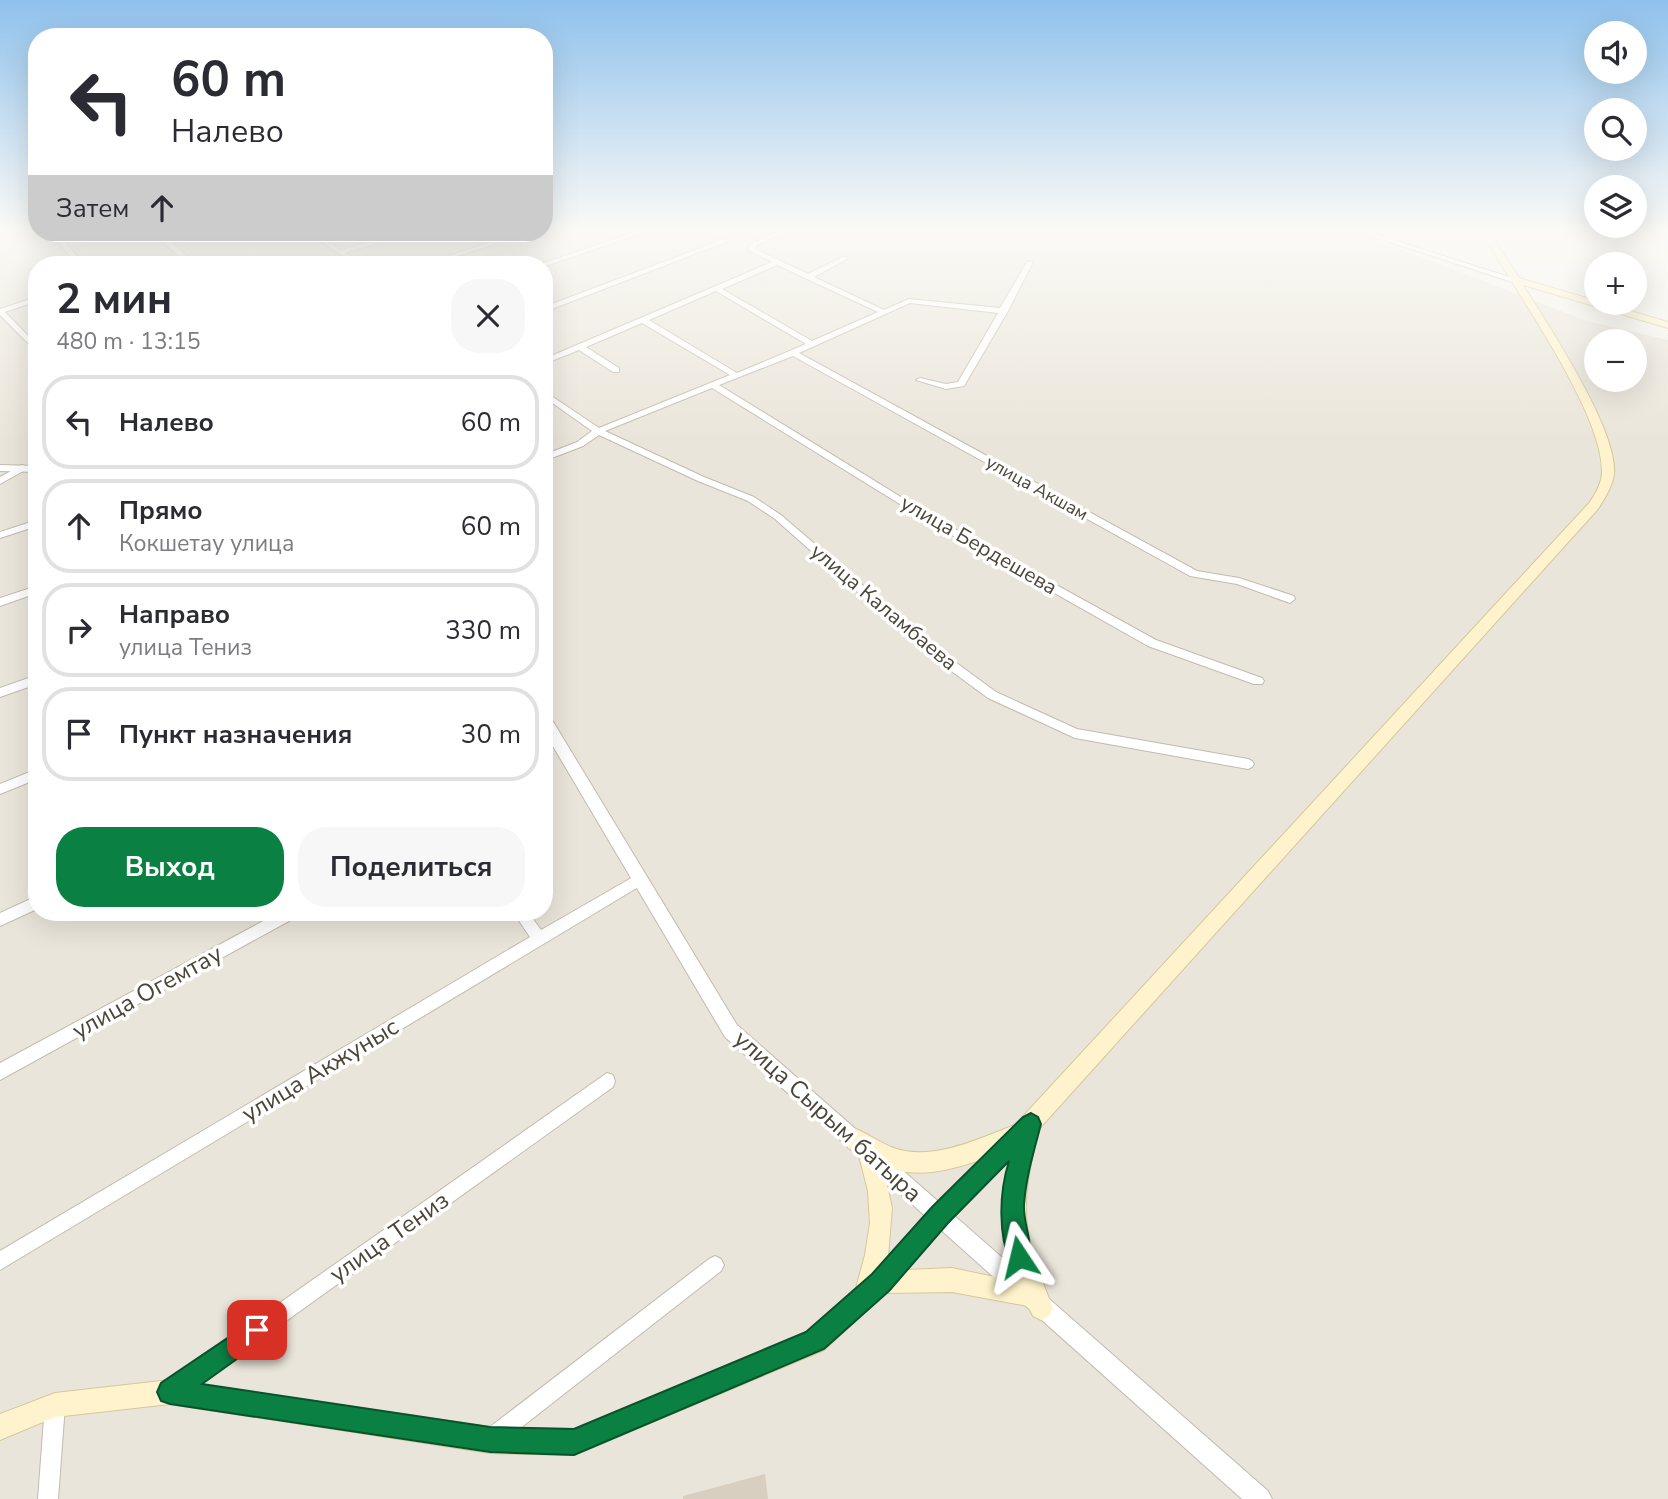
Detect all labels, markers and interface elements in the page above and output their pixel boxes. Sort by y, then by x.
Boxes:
map controls [1584,21,1647,392]
button: sound [1584,21,1647,84]
text: 60 m [171,46,286,113]
icon: left [56,56,147,147]
button: search [1584,98,1647,161]
text: Налево [171,110,284,153]
button: layers [1584,175,1647,238]
icon: ahead [143,189,181,227]
text: Затем [56,191,129,226]
button: + [1584,252,1647,315]
text: 2 мин [56,271,172,328]
button: close [451,279,525,353]
text: 480 m · 13:15 [56,326,201,357]
button: − [1584,329,1647,392]
icon: left [60,403,98,441]
text: Налево [119,405,214,440]
text: 60 m [461,405,521,440]
street label: улица Акшам [982,450,1092,526]
street label: улица Бердешева [896,489,1062,601]
text: Прямо [119,493,203,528]
icon: ahead [60,507,98,545]
text: 60 m [461,509,521,544]
text: Кокшетау улица [119,528,294,559]
street label: улица Каламбаева [805,537,963,677]
text: Направо [119,597,230,632]
icon: right [60,611,98,649]
text: 330 m [445,613,521,648]
text: улица Тениз [119,632,252,663]
icon: arrive [60,715,98,753]
text: Пункт назначения [119,717,352,752]
text: 30 m [461,717,521,752]
button: Выход [56,827,284,907]
button: Поделиться [298,827,525,907]
street label: улица Огемтау [66,937,228,1046]
street label: улица Акжуныс [236,1011,404,1129]
street label: улица Сырым батыра [727,1023,929,1209]
street label: улица Тениз [323,1184,455,1290]
position arrow [982,1220,1056,1294]
pin [227,1300,287,1360]
icon: arrive [238,1311,276,1349]

